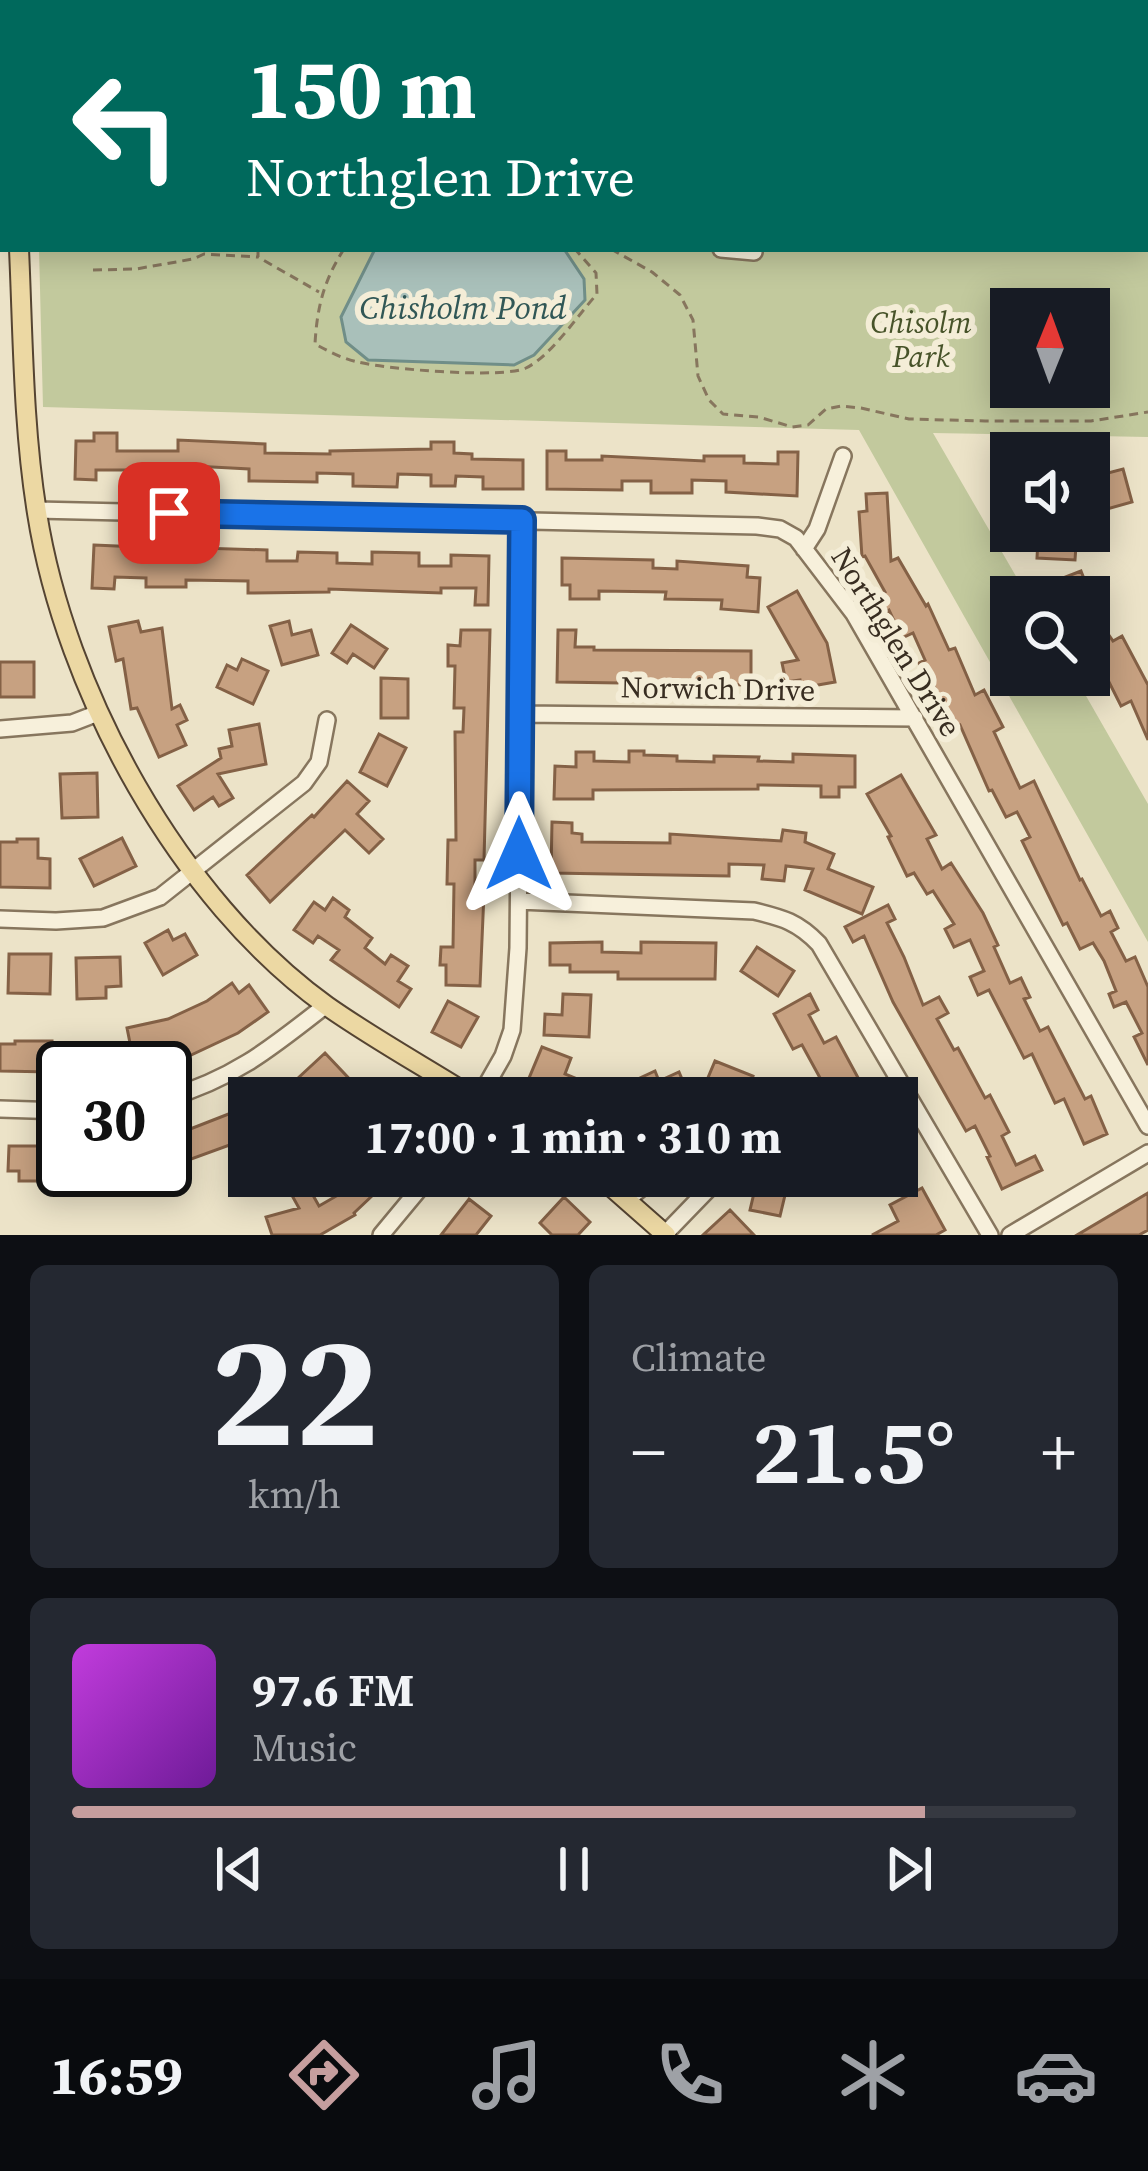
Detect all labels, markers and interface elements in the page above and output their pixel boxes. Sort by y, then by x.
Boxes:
text: 150 m [246,31,477,146]
icon: left [48,48,204,204]
text: Northglen Drive [246,140,635,214]
water label: Chisholm Pond [359,285,567,330]
north arrow [990,288,1110,408]
map controls [990,288,1110,696]
park label: Chisolm Park [870,302,972,377]
button: sound [990,432,1110,552]
pin [118,462,220,564]
icon: arrive [136,480,202,546]
street label: Northglen Drive [822,539,971,744]
button: search [990,576,1110,696]
street label: Norwich Drive [620,666,816,711]
position arrow [456,791,582,917]
speed limit sign: 30 [36,1041,192,1197]
text: 17:00 · 1 min · 310 m [365,1106,781,1168]
text: 22 [210,1283,379,1497]
text: Climate [631,1331,766,1384]
text: 21.5° [752,1390,955,1513]
text: − [631,1407,666,1497]
text: + [1041,1407,1076,1497]
text: km/h [248,1468,341,1521]
text: 97.6 FM [252,1659,414,1721]
text: Music [252,1721,357,1774]
icon: previous [206,1836,272,1902]
icon: pause [541,1836,607,1902]
icon: next [876,1836,942,1902]
icon: directions [282,2033,366,2117]
icon: music [465,2033,549,2117]
icon: phone [648,2033,732,2117]
icon: climate [831,2033,915,2117]
icon: car [1014,2033,1098,2117]
text: 16:59 [50,2038,183,2112]

